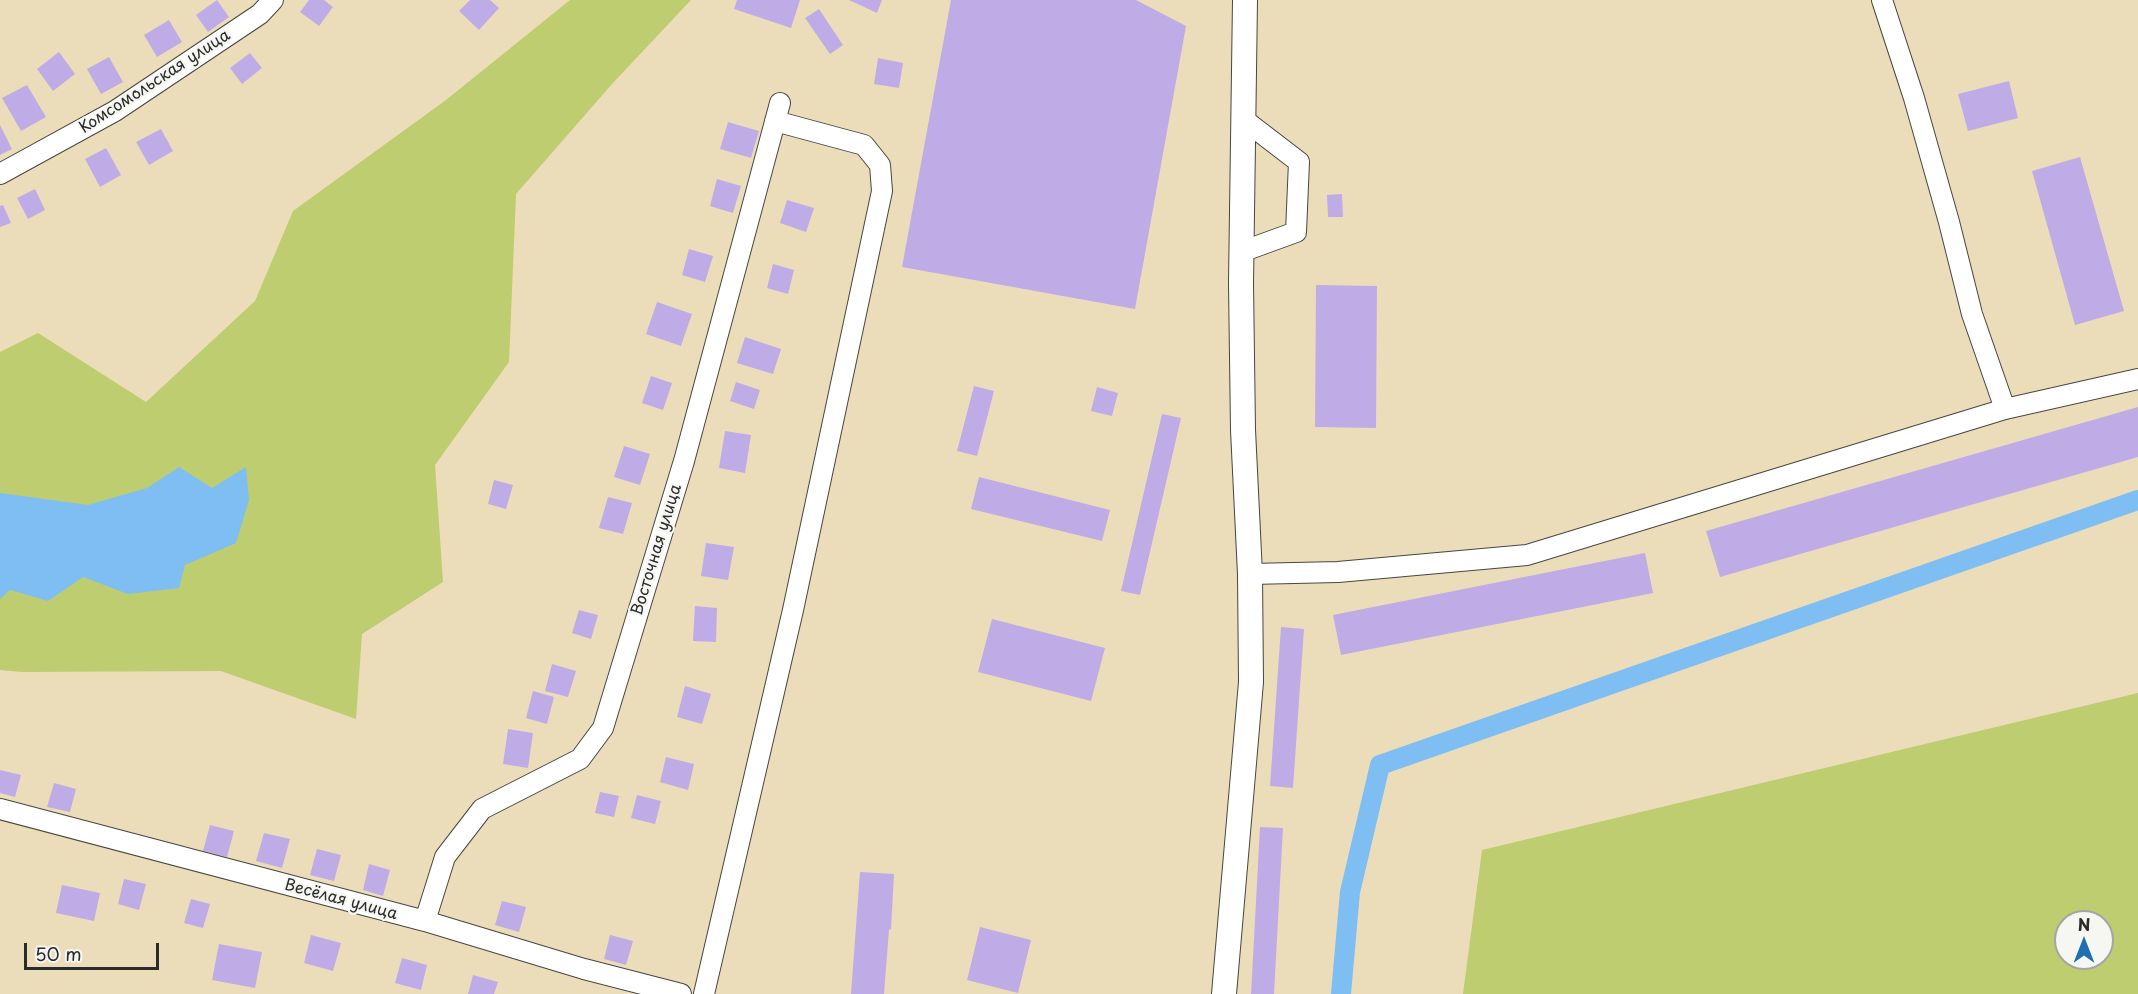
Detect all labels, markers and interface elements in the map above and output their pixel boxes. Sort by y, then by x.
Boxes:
street label: Комсомольская улица [76,26,234,138]
street label: Восточная улица [628,482,686,618]
street label: Весёлая улица [282,876,400,924]
north arrow [2054,910,2114,970]
text: N [2078,912,2090,936]
scale bar [27,931,162,969]
text: 50 m [35,940,82,967]

